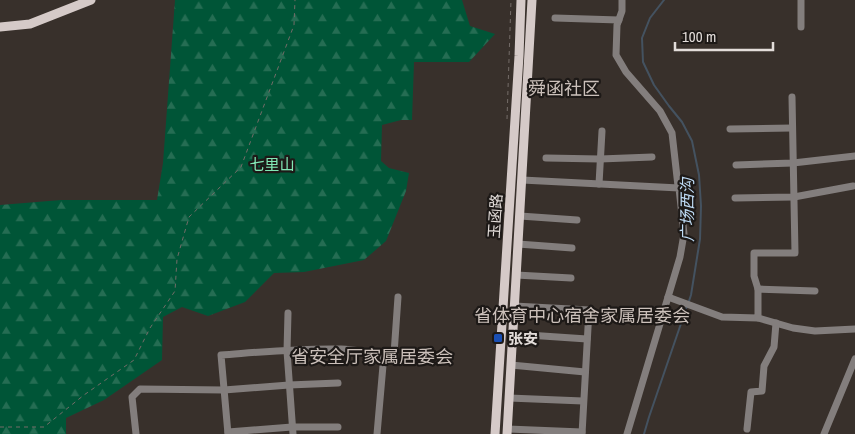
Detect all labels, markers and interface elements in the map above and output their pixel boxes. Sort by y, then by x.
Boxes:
scale bar [675,20,772,52]
text: 100 m [682,26,716,47]
district label: 舜函社区 [528,76,600,101]
park label: 七里山 [249,154,295,175]
water label: 广场西沟 [676,176,698,242]
street label: 玉函路 [483,193,507,239]
district label: 省体育中心宿舍家属居委会 [474,303,690,328]
place label: 张安 [508,328,538,349]
marker: 张安 [492,332,504,344]
district label: 省安全厅家属居委会 [291,344,453,369]

